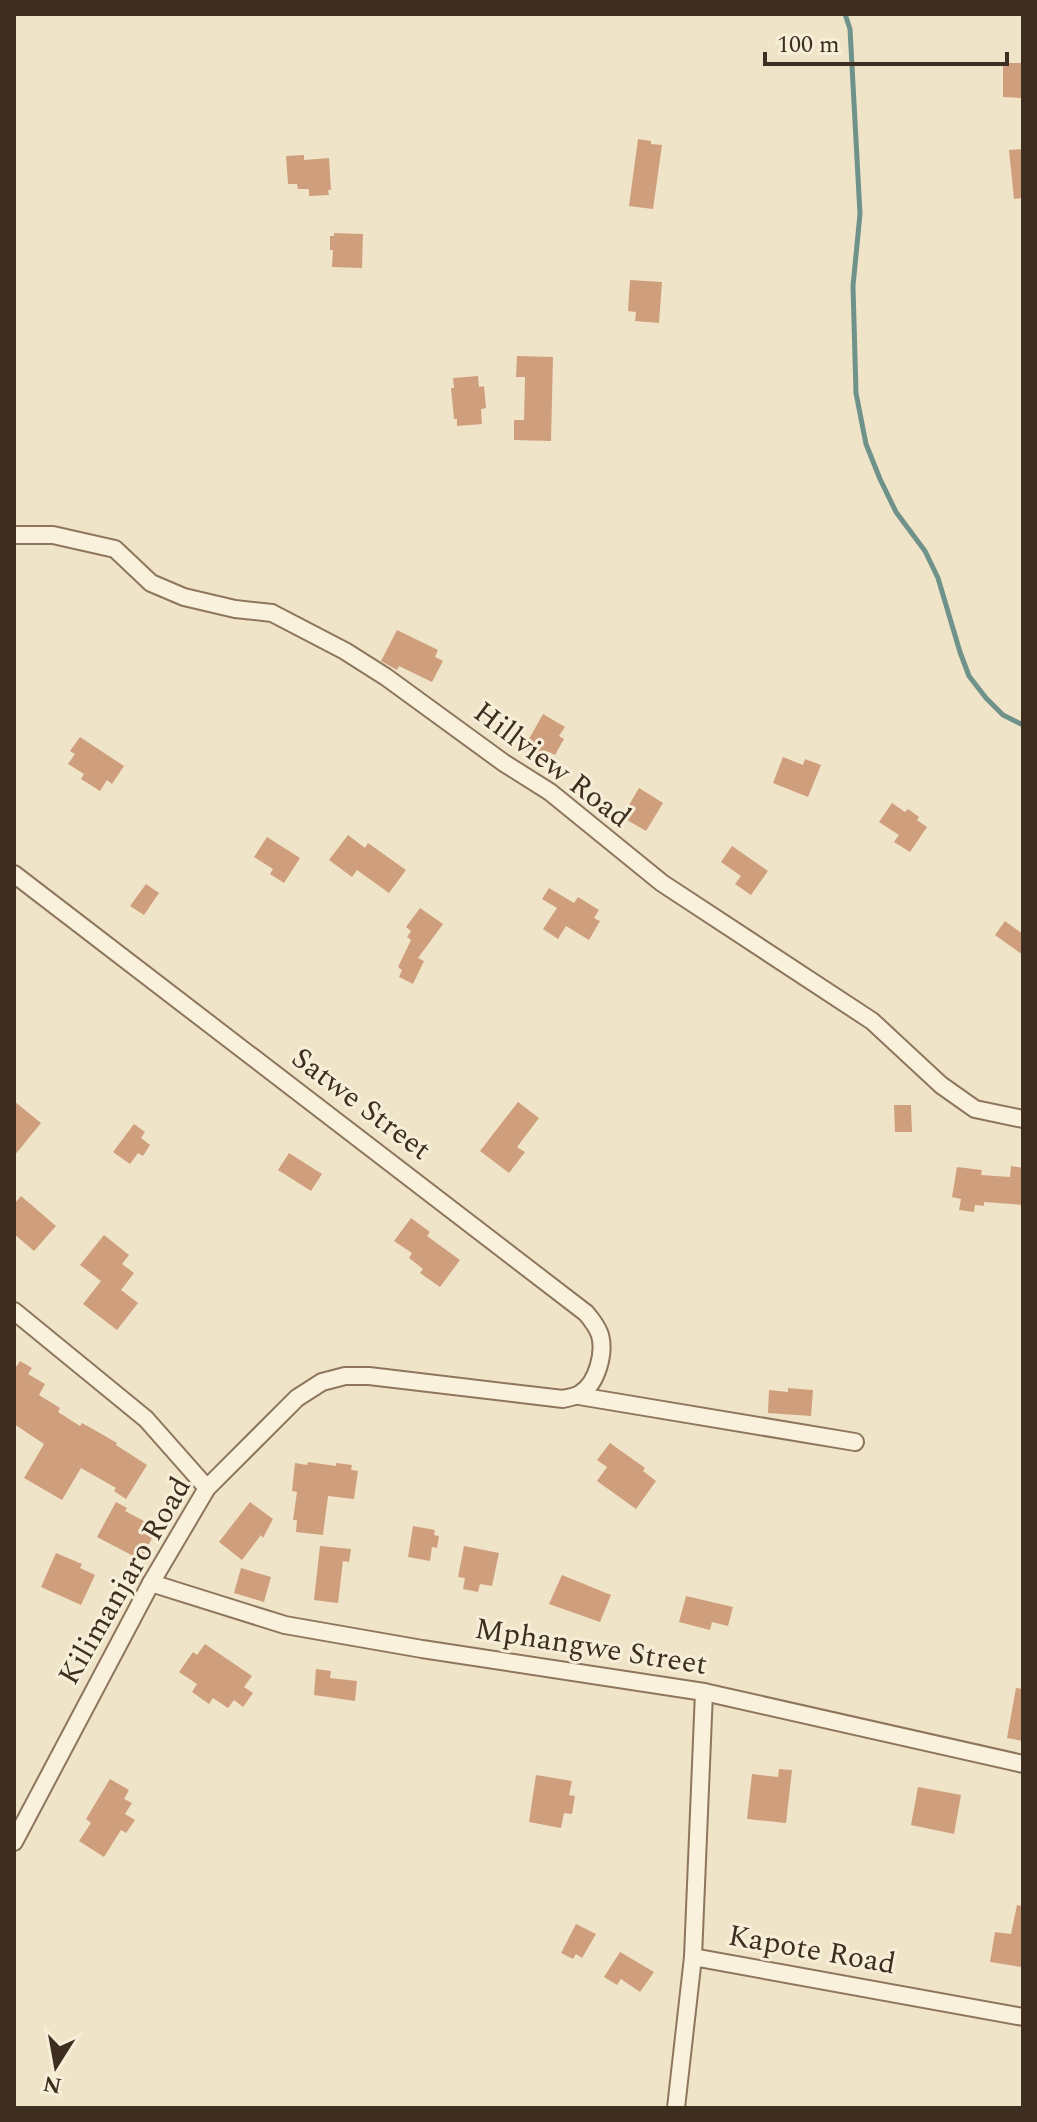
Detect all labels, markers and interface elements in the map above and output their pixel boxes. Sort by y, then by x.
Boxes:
scale bar [765,16,1007,66]
text: 100 m [777,27,840,63]
street label: Hillview Road [463,690,641,840]
street label: Satwe Street [281,1036,441,1172]
street label: Kilimanjaro Road [47,1468,203,1694]
street label: Mphangwe Street [471,1606,711,1688]
street label: Kapote Road [725,1913,899,1987]
north arrow [16,2026,96,2106]
text: N [40,2066,64,2102]

